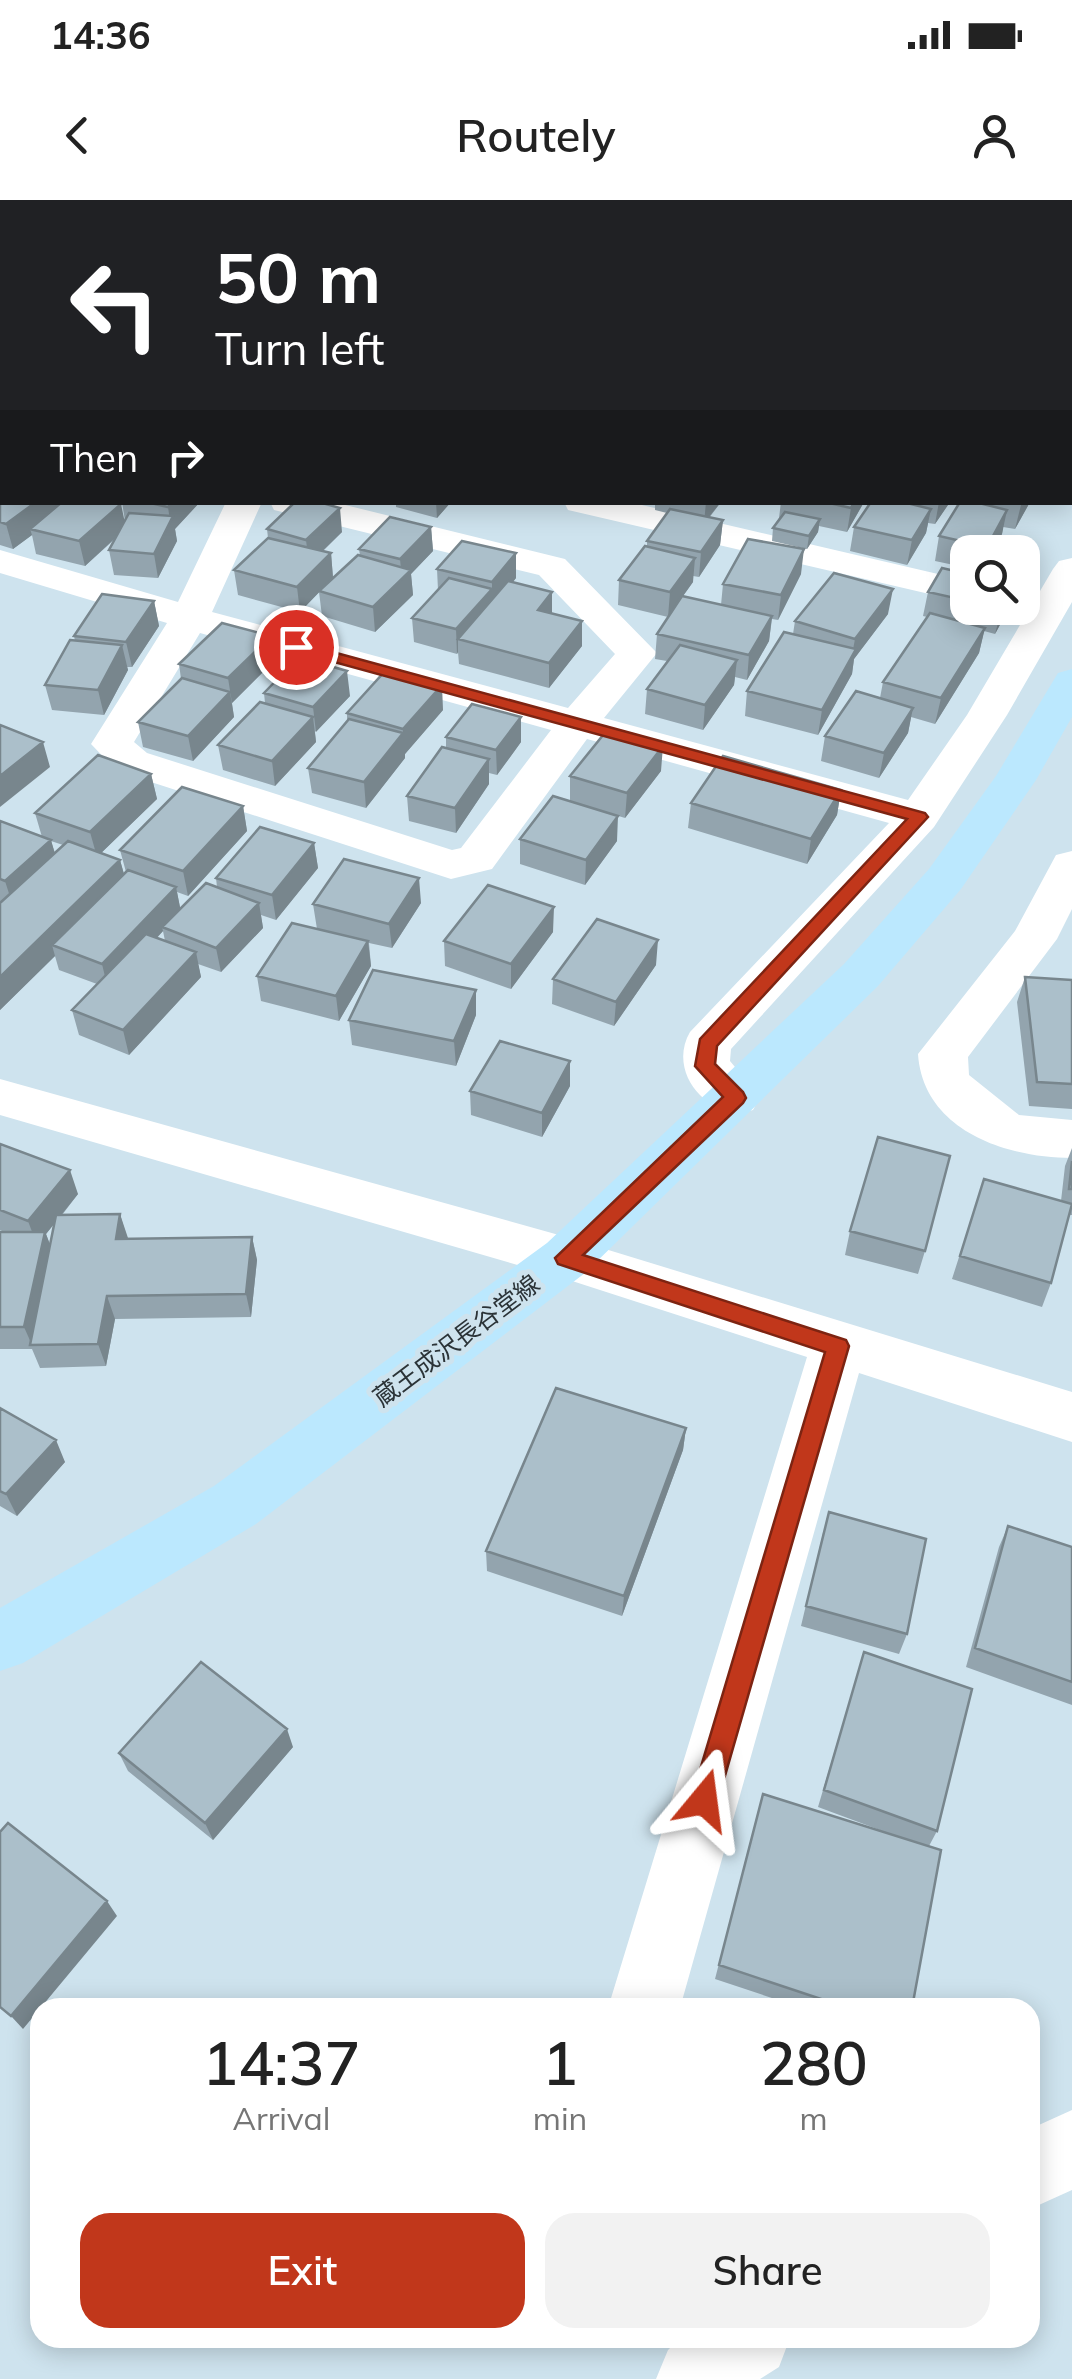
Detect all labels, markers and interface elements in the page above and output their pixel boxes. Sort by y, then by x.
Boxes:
text: 14:36 [50,11,151,59]
text: Routely [456,107,616,163]
icon: back [50,108,105,163]
icon: person [967,108,1022,163]
text: 50 m [215,233,381,321]
icon: left [50,240,180,370]
text: Turn left [215,320,384,376]
icon: right [158,430,213,485]
text: Then [50,434,138,482]
map controls [950,535,1040,625]
button: search [950,535,1040,625]
pin [254,605,339,690]
icon: arrive [269,620,324,675]
street label: 蔵王成沢長谷堂線 [367,1267,545,1413]
position arrow [652,1748,756,1852]
text: 14:37 [202,2025,361,2100]
text: 1 [542,2025,578,2100]
text: 280 [760,2025,868,2100]
text: Arrival [233,2098,330,2138]
text: min [533,2098,587,2138]
text: m [800,2098,828,2138]
button: Exit [80,2213,525,2328]
button: Share [545,2213,990,2328]

